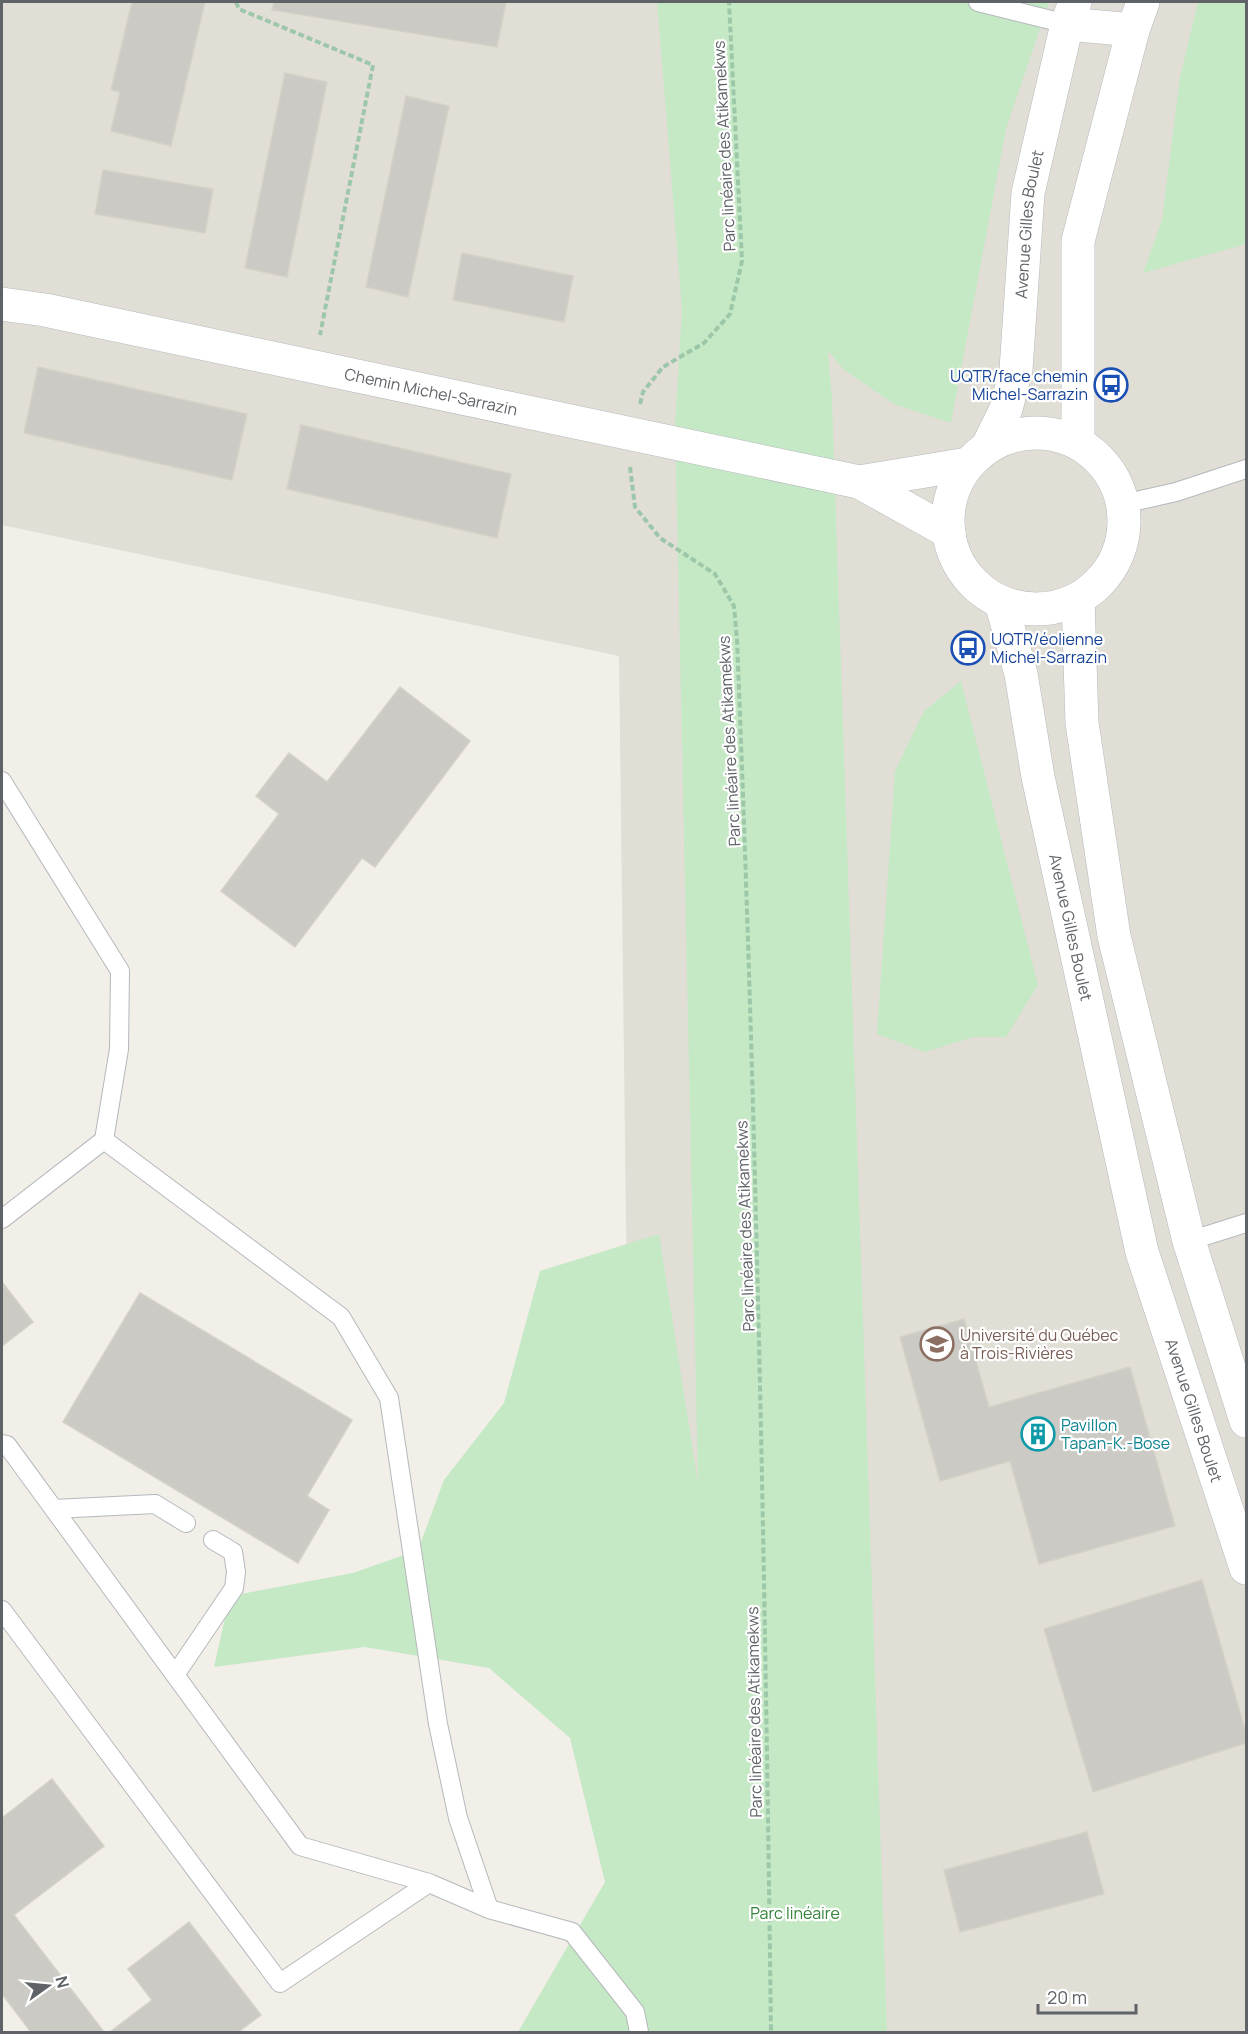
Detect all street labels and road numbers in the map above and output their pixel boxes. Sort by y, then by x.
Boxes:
street label: Parc linéaire des Atikamekws [707,40,741,252]
street label: Avenue Gilles Boulet [1010,148,1049,299]
street label: Chemin Michel-Sarrazin [343,363,520,421]
street label: Parc linéaire des Atikamekws [712,635,746,847]
street label: Avenue Gilles Boulet [1044,852,1098,1003]
street label: Parc linéaire des Atikamekws [730,1120,760,1332]
street label: Avenue Gilles Boulet [1160,1336,1228,1485]
street label: Parc linéaire des Atikamekws [741,1606,767,1818]

